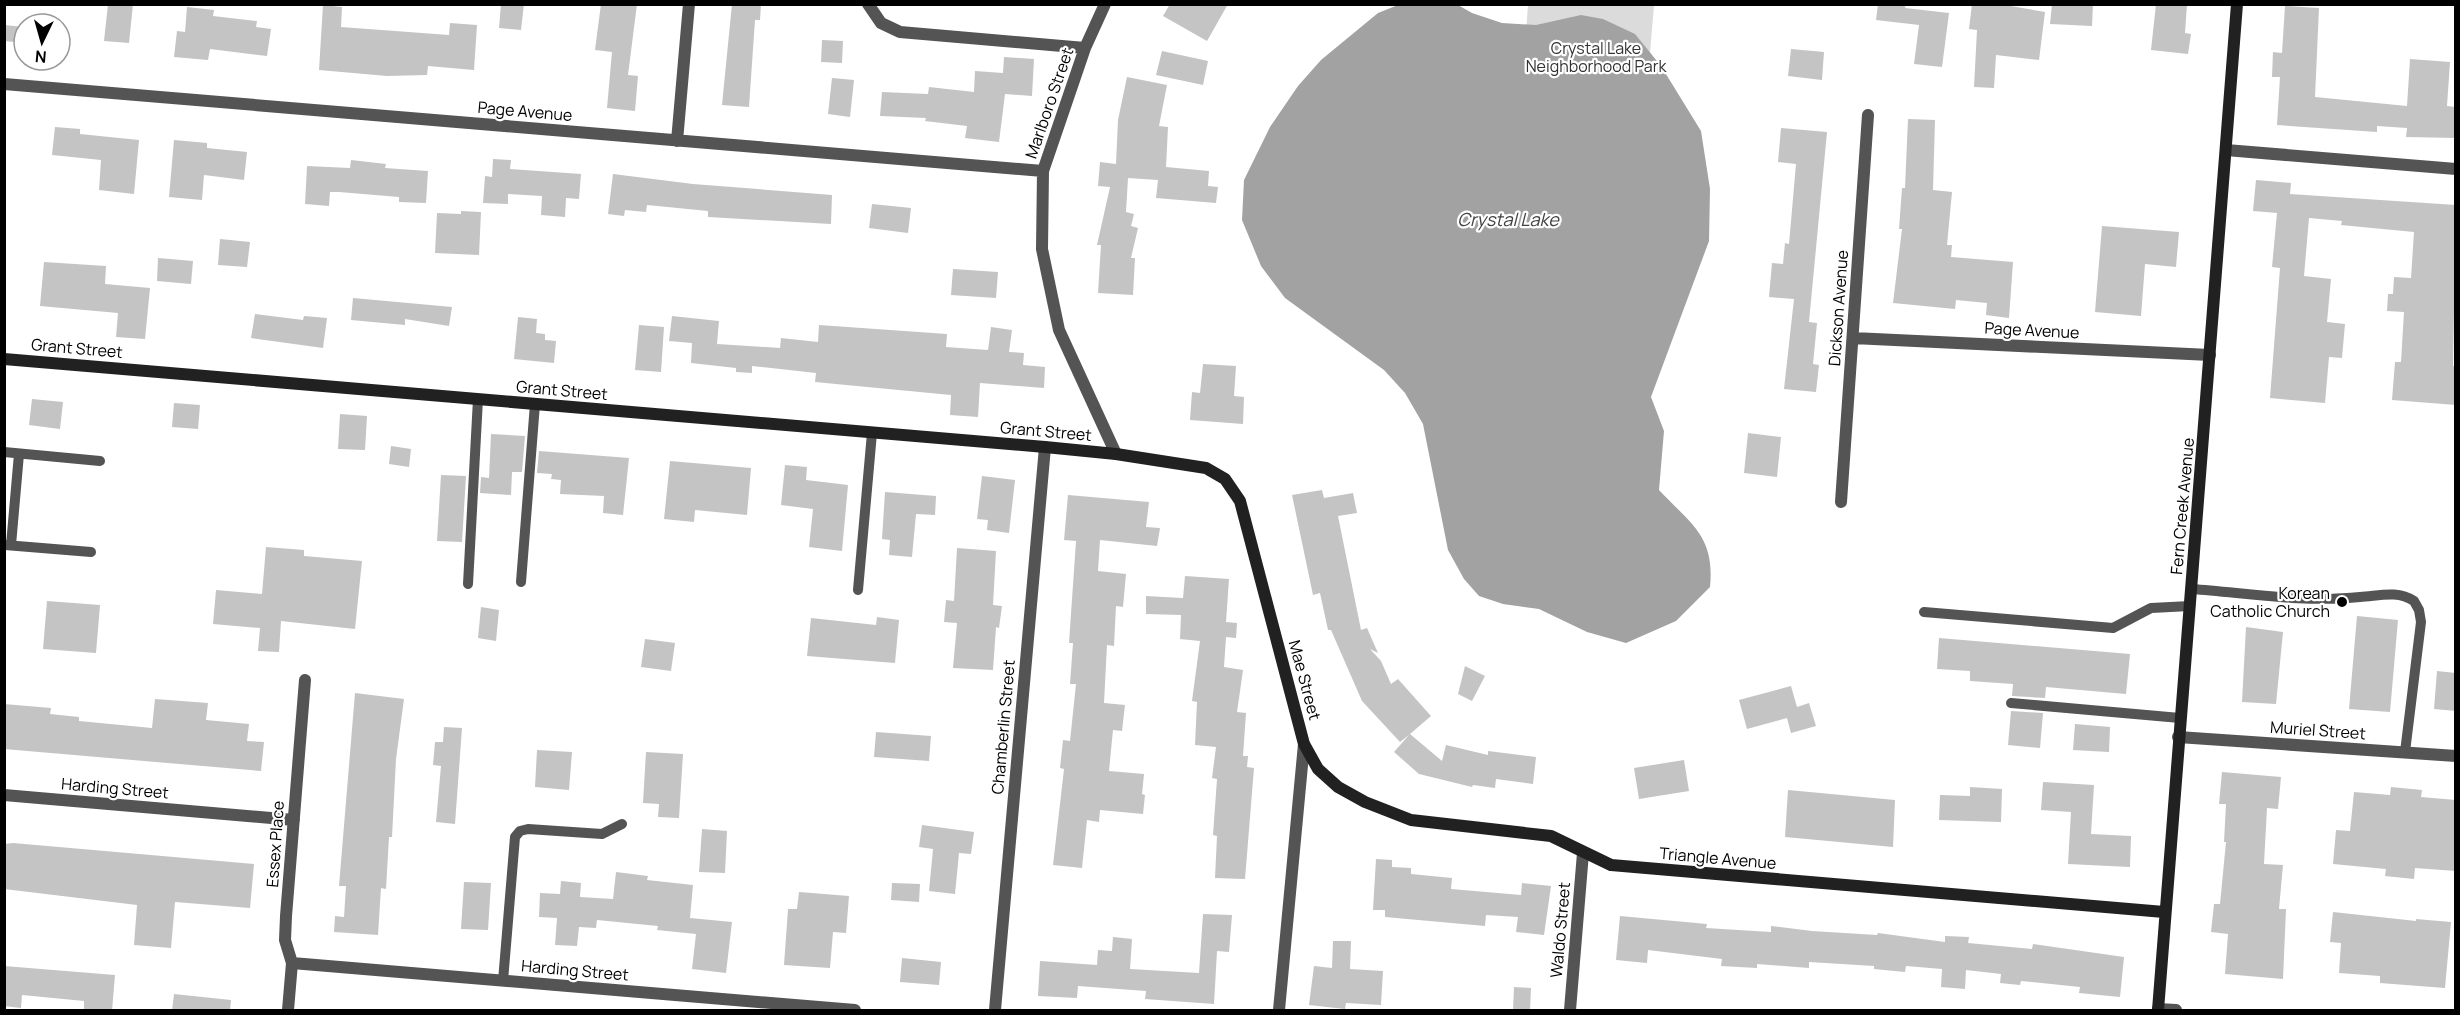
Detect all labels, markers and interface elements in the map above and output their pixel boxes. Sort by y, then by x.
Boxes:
north arrow [12,12,72,72]
park label: Crystal Lake Neighborhood Park [1526,37,1667,77]
text: N [34,45,47,68]
street label: Marlboro Street [1020,45,1078,161]
street label: Page Avenue [477,96,573,126]
water label: Crystal Lake [1457,207,1560,231]
street label: Dickson Avenue [1823,249,1853,367]
street label: Page Avenue [1984,317,2080,343]
street label: Grant Street [30,333,124,363]
street label: Grant Street [515,375,609,405]
street label: Grant Street [999,416,1093,446]
street label: Fern Creek Avenue [2165,437,2199,575]
place label: Korean Catholic Church [2210,582,2330,622]
marker: Korean Catholic Church [2335,595,2349,609]
street label: Mae Street [1284,638,1326,722]
street label: Chamberlin Street [986,659,1020,795]
street label: Muriel Street [2269,716,2367,744]
street label: Harding Street [60,772,170,804]
street label: Essex Place [261,800,289,888]
street label: Triangle Avenue [1659,842,1777,874]
street label: Waldo Street [1545,881,1575,979]
street label: Harding Street [520,954,630,986]

